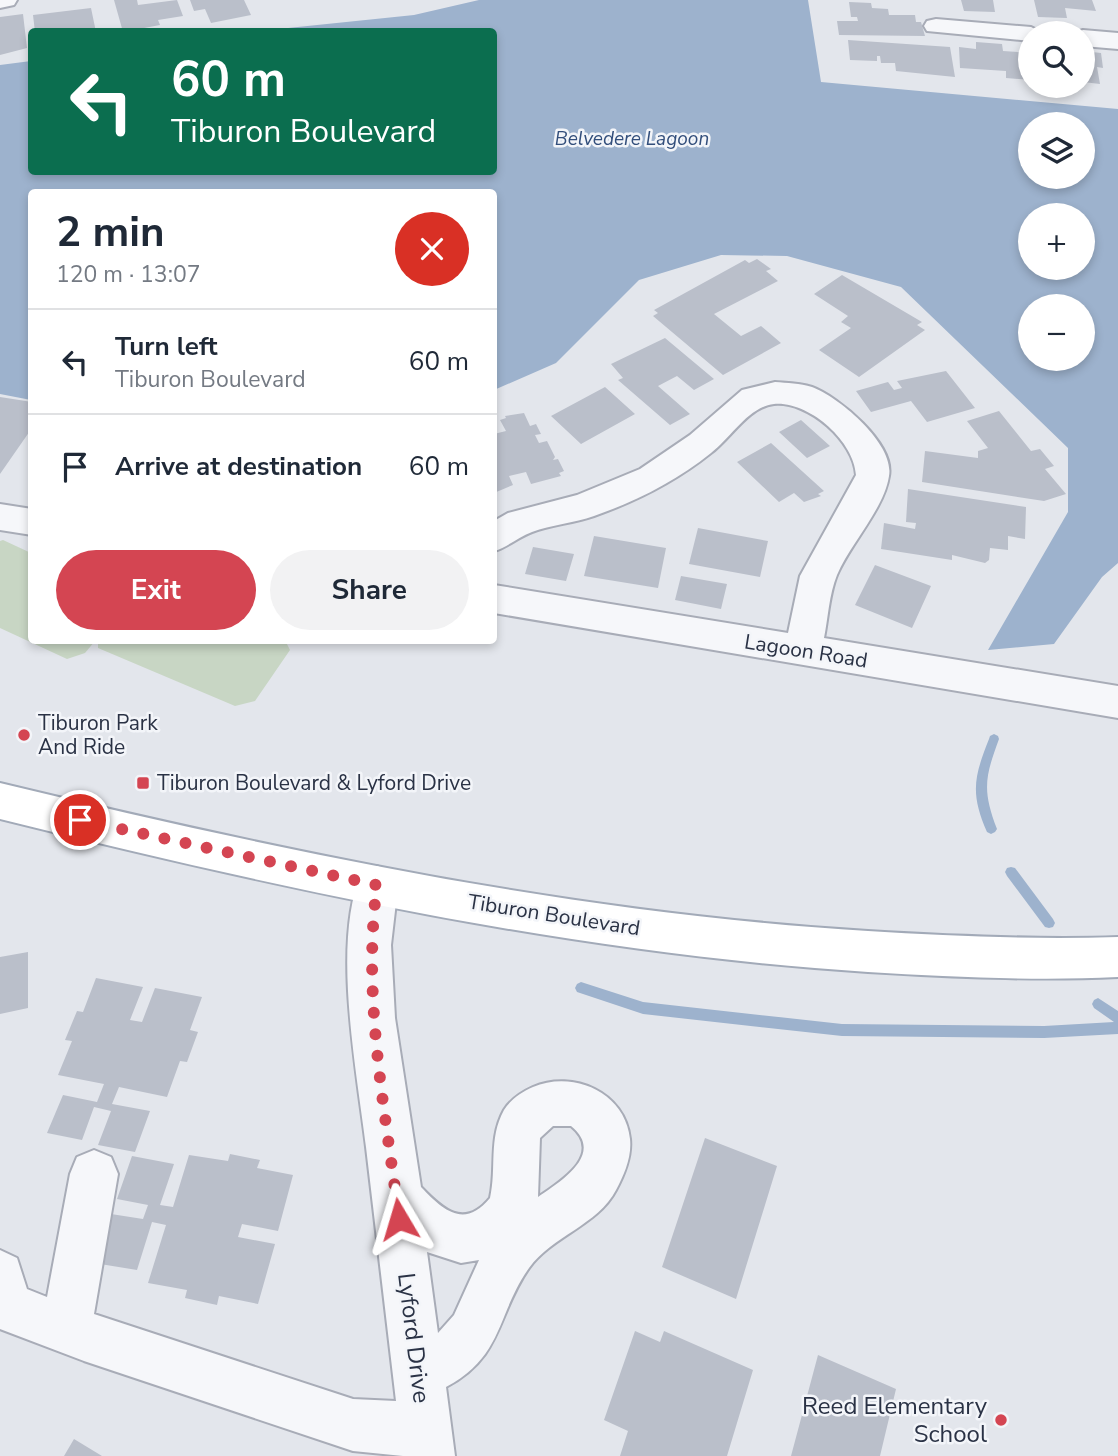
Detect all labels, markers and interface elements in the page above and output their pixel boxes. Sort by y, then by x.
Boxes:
map controls [1018,21,1095,371]
button: search [1018,21,1095,98]
text: 60 m [171,46,286,113]
icon: left [56,56,147,147]
text: Tiburon Boulevard [171,110,436,153]
button: layers [1018,112,1095,189]
water label: Belvedere Lagoon [555,126,709,152]
button: + [1018,203,1095,280]
text: 2 min [56,204,165,261]
button: close [395,212,469,286]
text: 120 m · 13:07 [56,259,201,290]
button: − [1018,294,1095,371]
text: Turn left [115,329,218,364]
icon: left [56,343,94,381]
text: 60 m [409,344,469,379]
text: Tiburon Boulevard [115,364,306,395]
icon: arrive [56,448,94,486]
text: Arrive at destination [115,449,362,484]
text: 60 m [409,449,469,484]
button: Exit [56,550,256,630]
button: Share [270,550,469,630]
street label: Lagoon Road [742,627,870,675]
place label: Tiburon Park And Ride [38,709,158,761]
marker: Tiburon Park And Ride [16,727,32,743]
place label: Tiburon Boulevard & Lyford Drive [157,769,471,797]
marker: Tiburon Boulevard & Lyford Drive [135,775,151,791]
pin [50,790,110,850]
icon: arrive [61,801,99,839]
street label: Tiburon Boulevard [466,888,642,942]
position arrow [362,1182,436,1256]
street label: Lyford Drive [390,1271,438,1405]
place label: Reed Elementary School [802,1390,988,1450]
marker: Reed Elementary School [993,1412,1009,1428]

